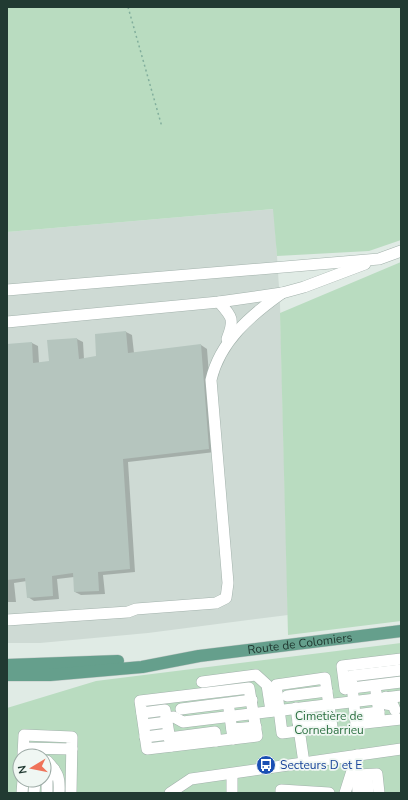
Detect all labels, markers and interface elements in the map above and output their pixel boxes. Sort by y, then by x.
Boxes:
street label: Route de Colomiers [247,629,353,658]
park label: Cimetière de Cornebarrieu [294,708,364,738]
north arrow [12,748,52,788]
bus stop icon: Secteurs D et E [255,754,277,776]
place label: Secteurs D et E [280,757,362,773]
text: N [15,764,31,775]

